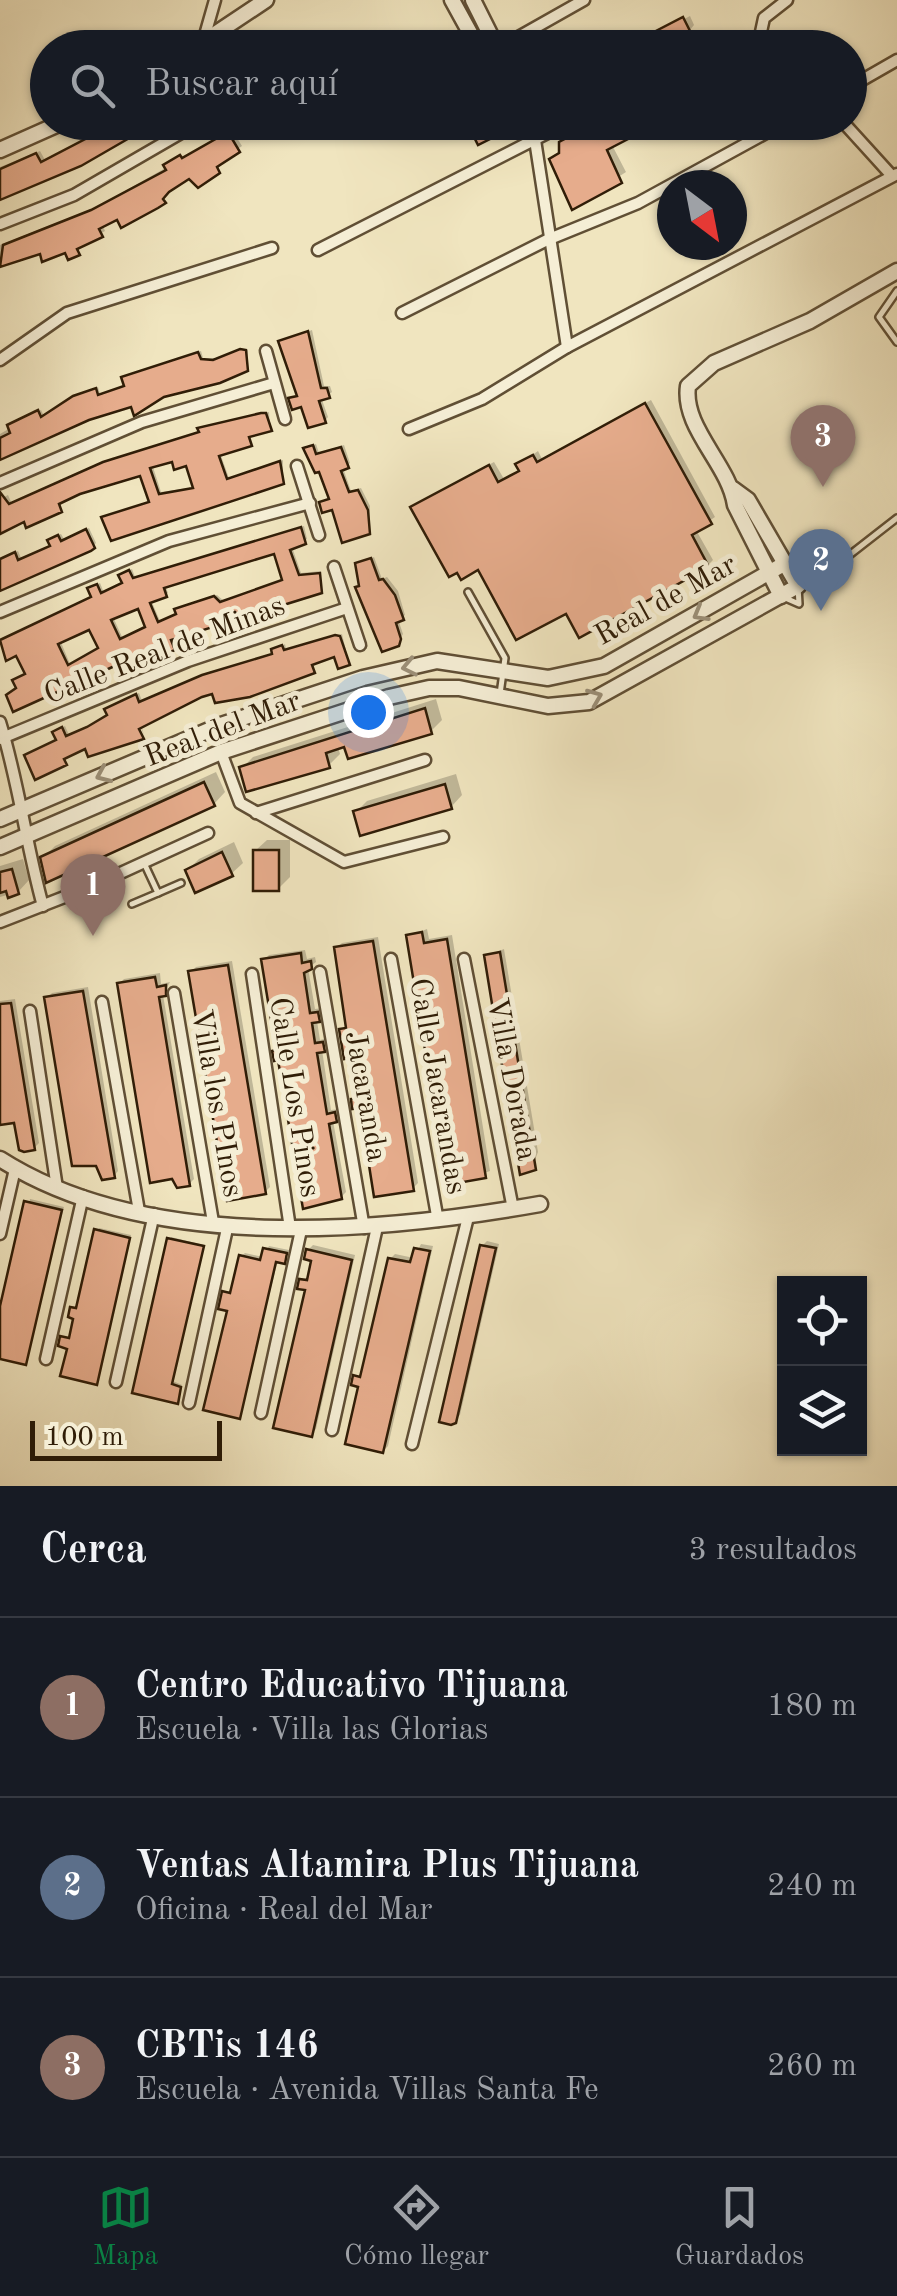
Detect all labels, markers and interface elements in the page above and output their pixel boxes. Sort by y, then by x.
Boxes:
search box [30,30,867,140]
icon: search [65,58,120,113]
text: Buscar aquí [145,66,338,104]
north arrow [657,170,747,260]
pin: 3 [790,404,856,487]
pin: 2 [788,528,854,611]
street label: Real de Mar [590,550,742,652]
street label: Calle Real de Minas [40,591,289,711]
one-way arrow [693,602,711,621]
one-way arrow [401,655,418,676]
street label: Real del Mar [140,686,305,773]
your location [343,687,394,738]
one-way arrow [585,689,603,709]
one-way arrow [95,763,113,783]
pin: 1 [61,854,126,936]
street label: Calle Jacarandas [403,976,471,1197]
street label: Calle Los Pinos [263,995,325,1200]
street label: Villa Dorada [481,995,542,1164]
street label: Villa los PInos [185,1007,247,1200]
street label: Jacaranda [339,1028,391,1164]
map controls [777,1276,867,1456]
button: locate [777,1276,867,1366]
button: layers [777,1366,867,1456]
scale bar [30,1416,222,1460]
text: 100 m [45,1424,124,1452]
text: Cerca [40,1530,147,1572]
text: 3 resultados [689,1535,857,1567]
text: Centro Educativo Tijuana [135,1668,568,1706]
text: 1 [63,1691,82,1723]
text: 180 m [767,1691,857,1723]
text: Escuela · Villa las Glorias [135,1715,488,1747]
text: Ventas Altamira Plus Tijuana [135,1848,639,1886]
text: 2 [63,1871,82,1903]
text: 240 m [767,1871,857,1903]
text: Oficina · Real del Mar [135,1895,433,1927]
text: CBTis 146 [135,2028,319,2066]
text: 3 [63,2051,82,2083]
text: 260 m [767,2051,857,2083]
text: Escuela · Avenida Villas Santa Fe [135,2075,599,2107]
tab: Mapa [93,2180,158,2275]
tab: Cómo llegar [344,2180,489,2275]
tab: Guardados [675,2180,804,2275]

